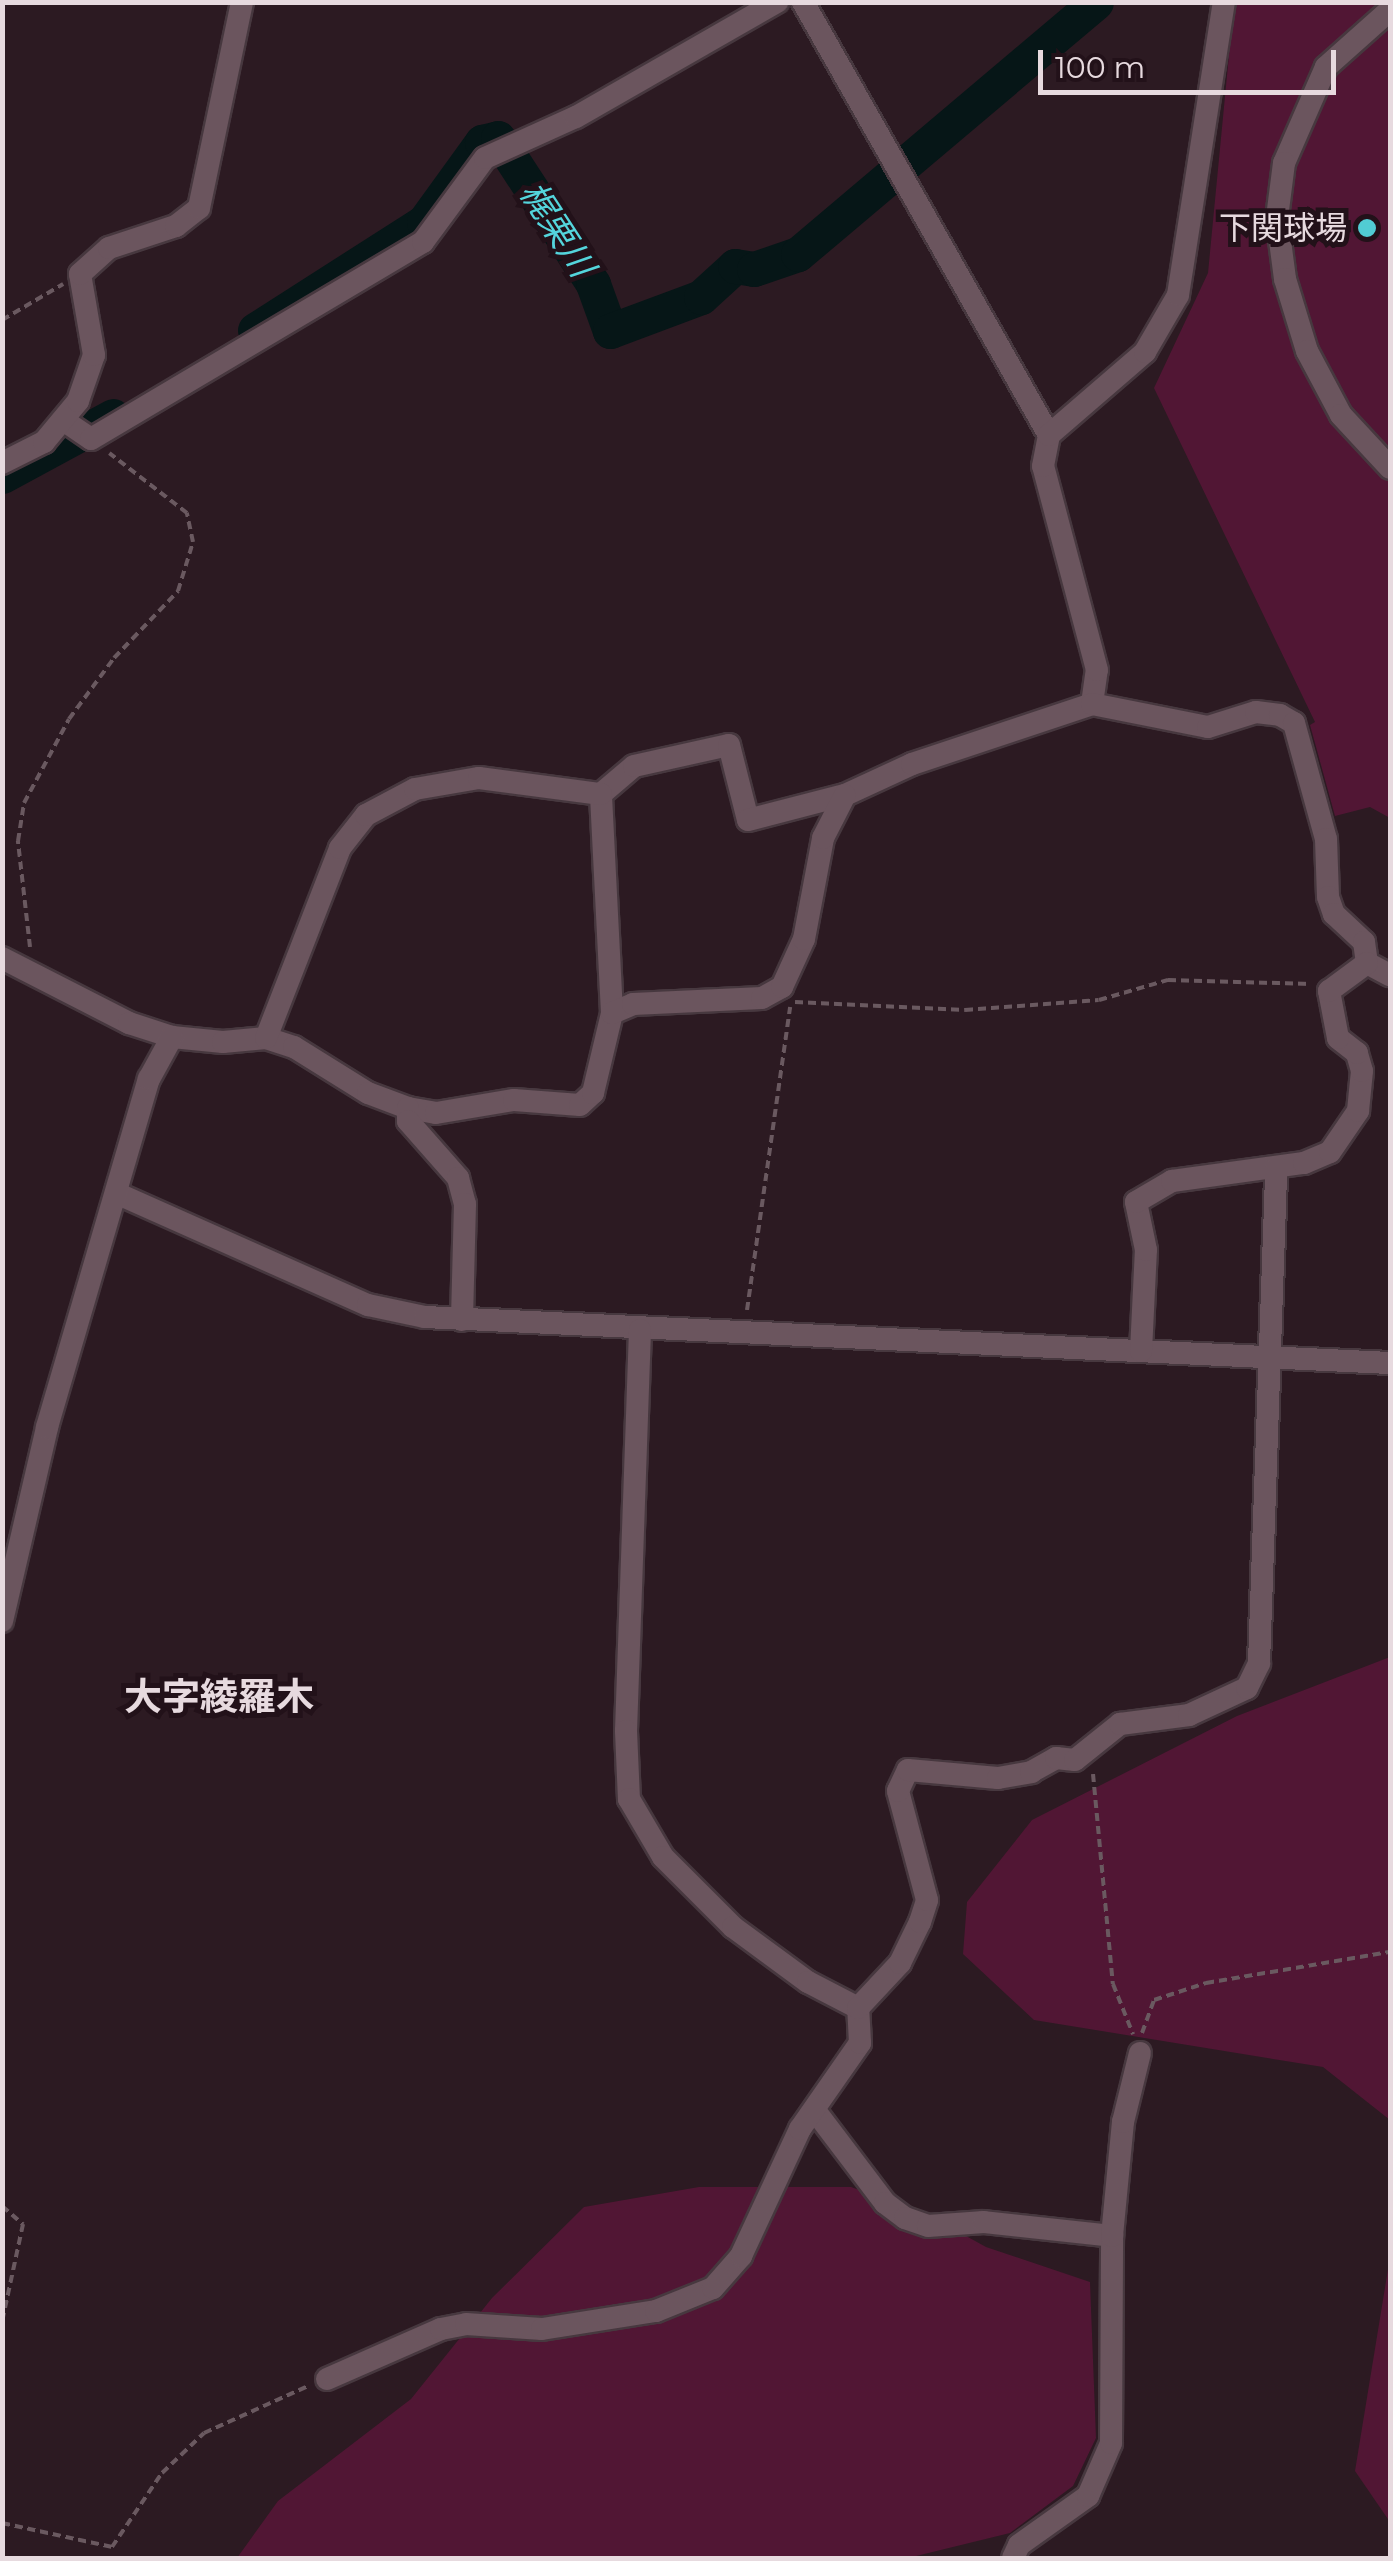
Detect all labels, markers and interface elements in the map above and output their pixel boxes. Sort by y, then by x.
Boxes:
scale bar [1043,30,1340,92]
text: 100 m [1055,49,1145,86]
water label: 梶栗川 [511,174,603,284]
place label: 下関球場 [1219,209,1347,247]
marker: 下関球場 [1356,217,1378,239]
district label: 大字綾羅木 [124,1674,314,1720]

